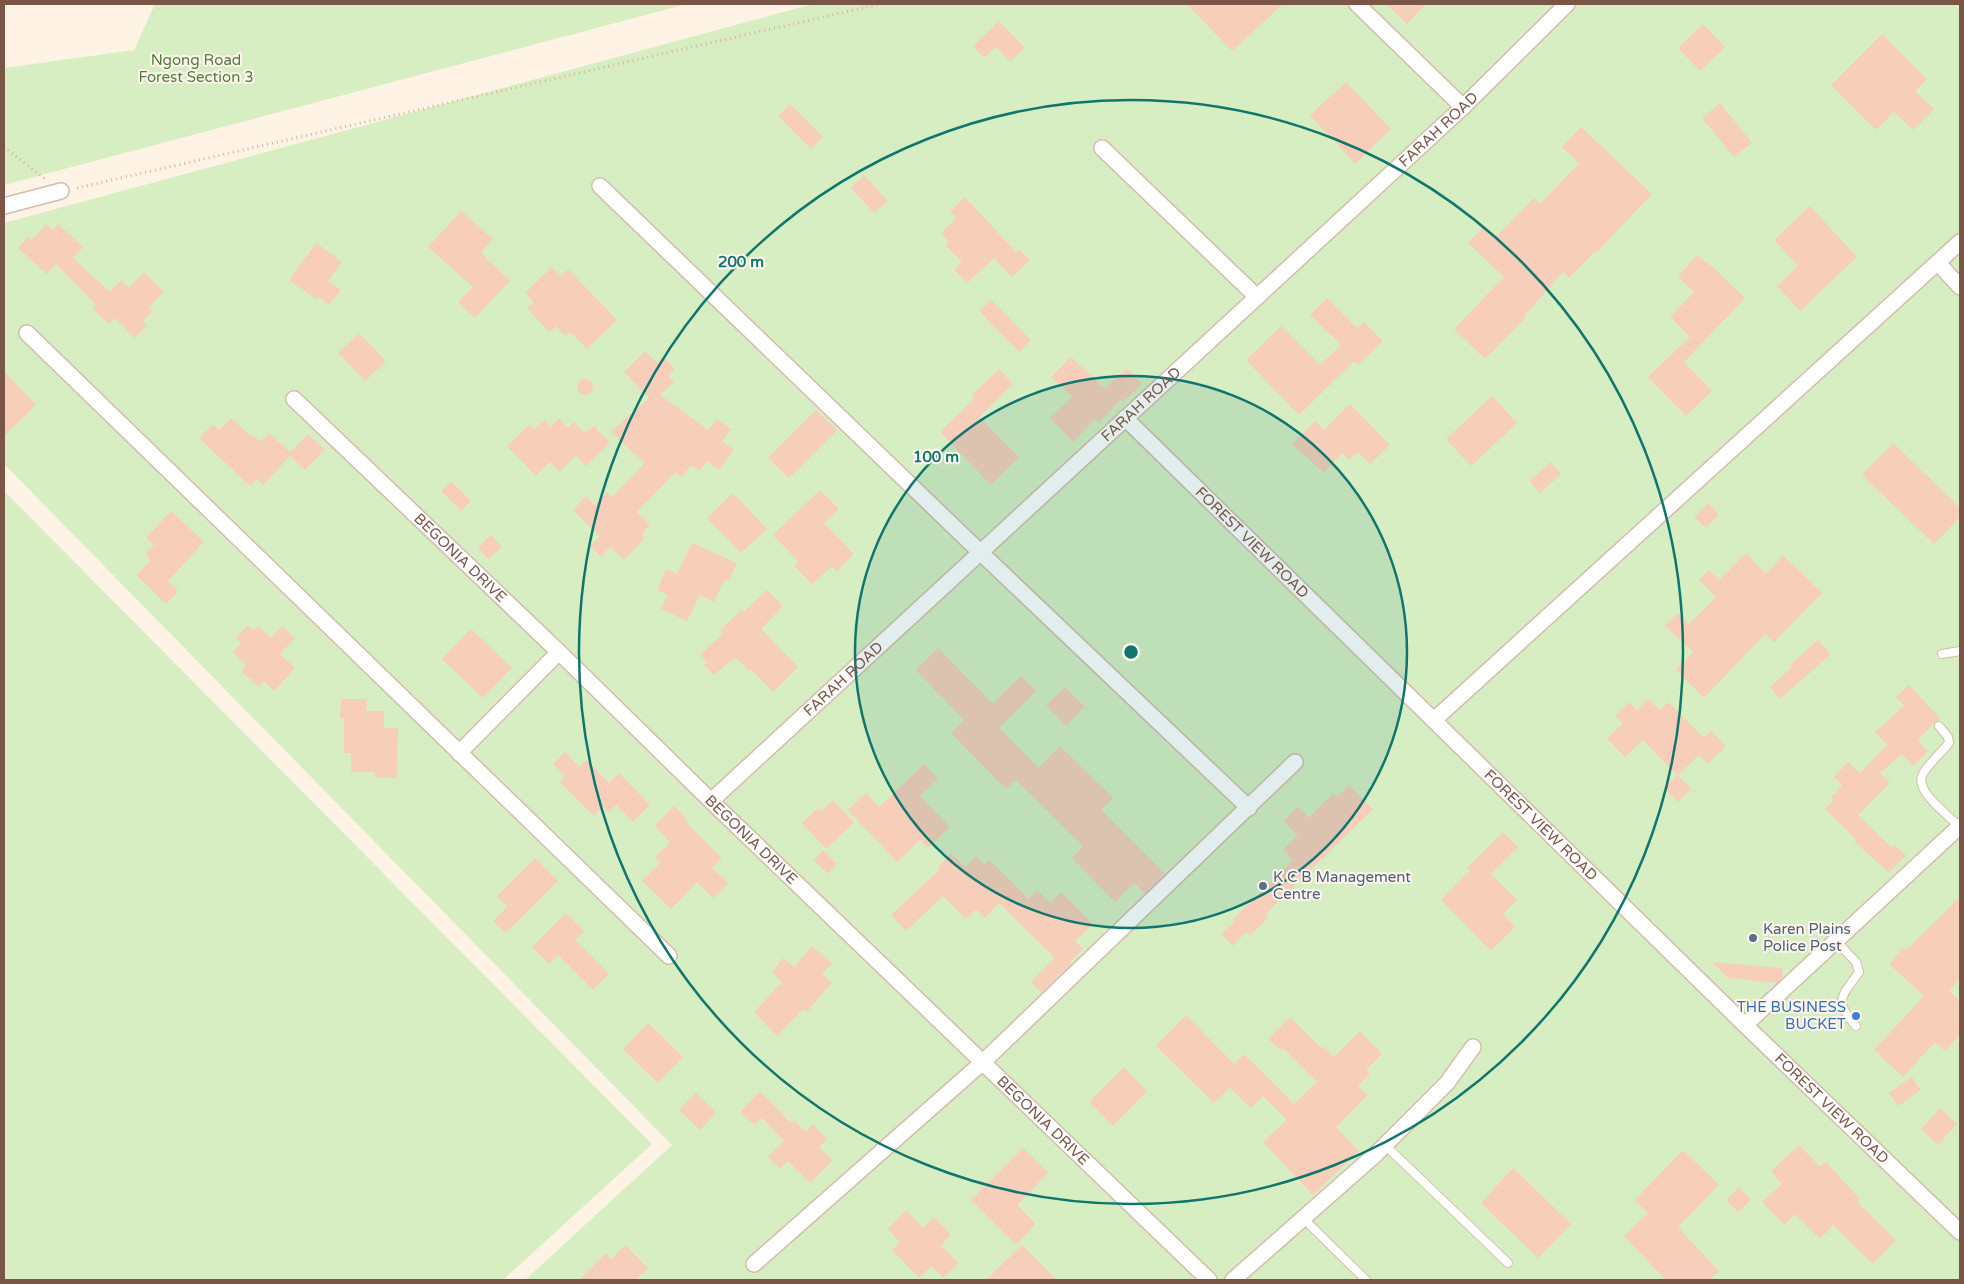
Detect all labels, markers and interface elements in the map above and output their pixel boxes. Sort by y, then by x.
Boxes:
park label: Ngong Road Forest Section 3 [138,51,254,86]
street label: FARAH ROAD [1395,88,1482,171]
text: 200 m [718,253,764,271]
street label: FARAH ROAD [1097,363,1184,445]
text: 100 m [913,448,959,466]
street label: FOREST VIEW ROAD [1192,483,1313,602]
street label: BEGONIA DRIVE [410,510,510,606]
street label: FARAH ROAD [800,638,887,720]
centre of rings [1122,643,1140,661]
street label: FOREST VIEW ROAD [1480,766,1601,885]
street label: BEGONIA DRIVE [701,791,801,888]
place label: K C B Management Centre [1273,868,1411,903]
marker: K C B Management Centre [1257,880,1269,892]
place label: Karen Plains Police Post [1763,920,1851,955]
marker: Karen Plains Police Post [1747,932,1759,944]
place label: THE BUSINESS BUCKET [1737,998,1846,1033]
marker: THE BUSINESS BUCKET [1850,1010,1862,1022]
street label: FOREST VIEW ROAD [1771,1049,1892,1167]
street label: BEGONIA DRIVE [993,1072,1093,1169]

